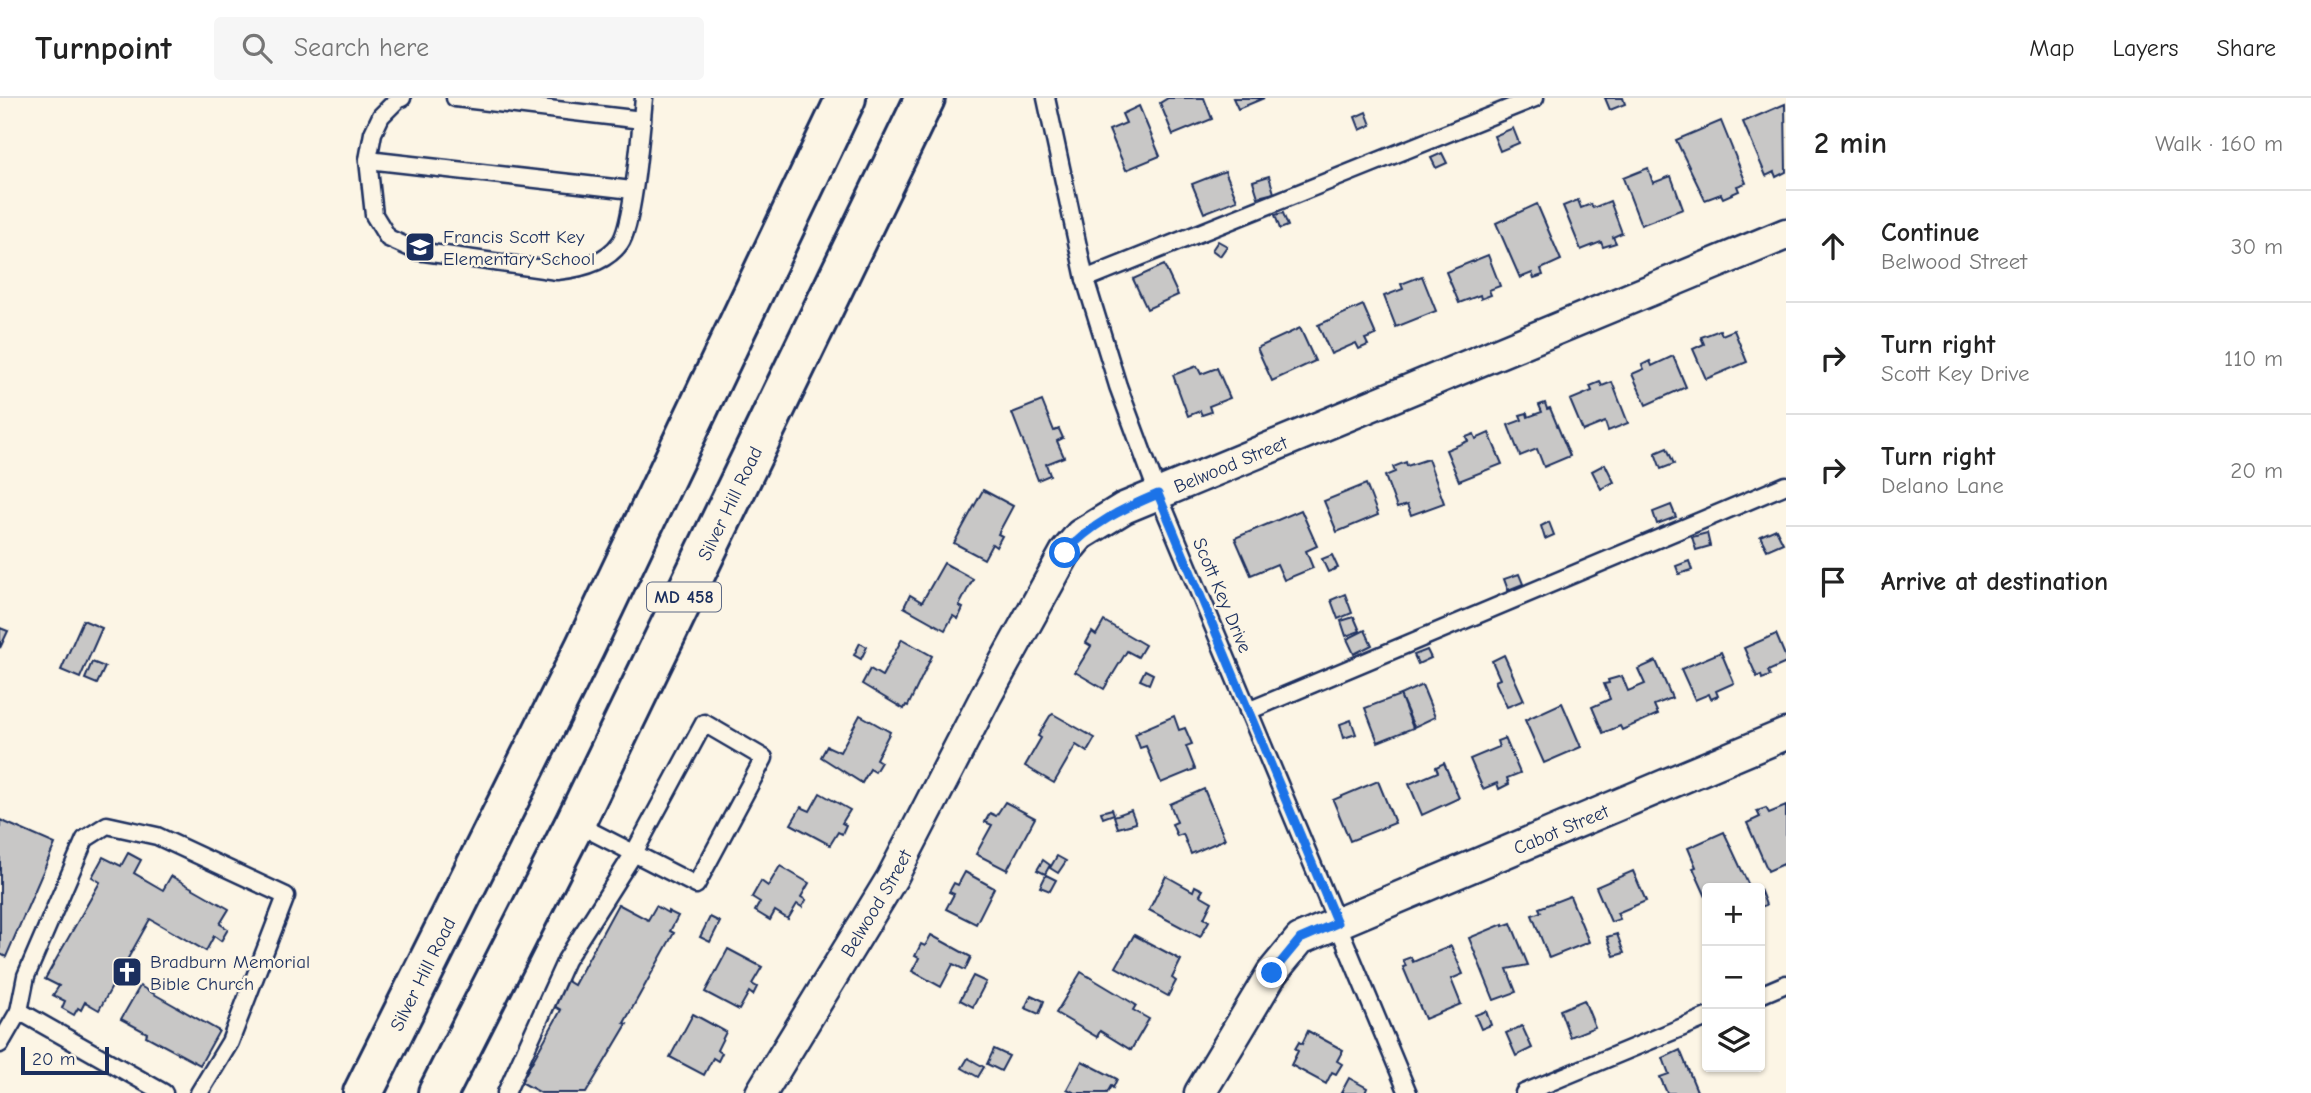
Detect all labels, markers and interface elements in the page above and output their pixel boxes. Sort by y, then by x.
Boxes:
search box [214,17,704,80]
text: Turnpoint [35,29,172,67]
icon: search [238,29,276,67]
text: Search here [294,33,429,63]
text: Map [2029,34,2075,62]
text: Layers [2113,34,2178,62]
text: Share [2216,34,2276,62]
text: 2 min [1814,126,1887,161]
text: Walk · 160 m [2155,130,2283,157]
text: Continue [1881,218,1979,248]
place label: Francis Scott Key Elementary School [443,226,595,270]
icon: ahead [1814,227,1852,265]
school or university icon: Francis Scott Key Elementary School [403,230,437,264]
text: 30 m [2231,233,2283,260]
text: Belwood Street [1881,248,2027,275]
text: Turn right [1881,330,1995,360]
icon: right [1814,339,1852,377]
text: 110 m [2224,345,2283,372]
text: Scott Key Drive [1881,360,2029,387]
street label: Belwood Street [1171,431,1291,498]
text: Turn right [1881,442,1995,472]
street label: Silver Hill Road [694,443,767,564]
icon: right [1814,451,1852,489]
text: 20 m [2230,457,2283,484]
text: Delano Lane [1881,472,2004,499]
street label: Scott Key Drive [1188,535,1256,656]
route start [1049,537,1080,568]
icon: arrive [1814,563,1852,601]
text: Arrive at destination [1881,567,2108,597]
road number: MD 458 [647,583,721,612]
street label: Cabot Street [1510,800,1612,860]
street label: Belwood Street [837,846,917,961]
map controls [1702,883,1765,1072]
button: + [1702,883,1765,946]
street label: Silver Hill Road [386,914,461,1035]
button: − [1702,946,1765,1009]
place label: Bradburn Memorial Bible Church [150,951,310,995]
church icon: Bradburn Memorial Bible Church [110,955,144,989]
route end [1256,957,1287,988]
button: layers [1702,1009,1765,1072]
scale bar [21,1044,108,1076]
text: 20 m [32,1048,76,1070]

